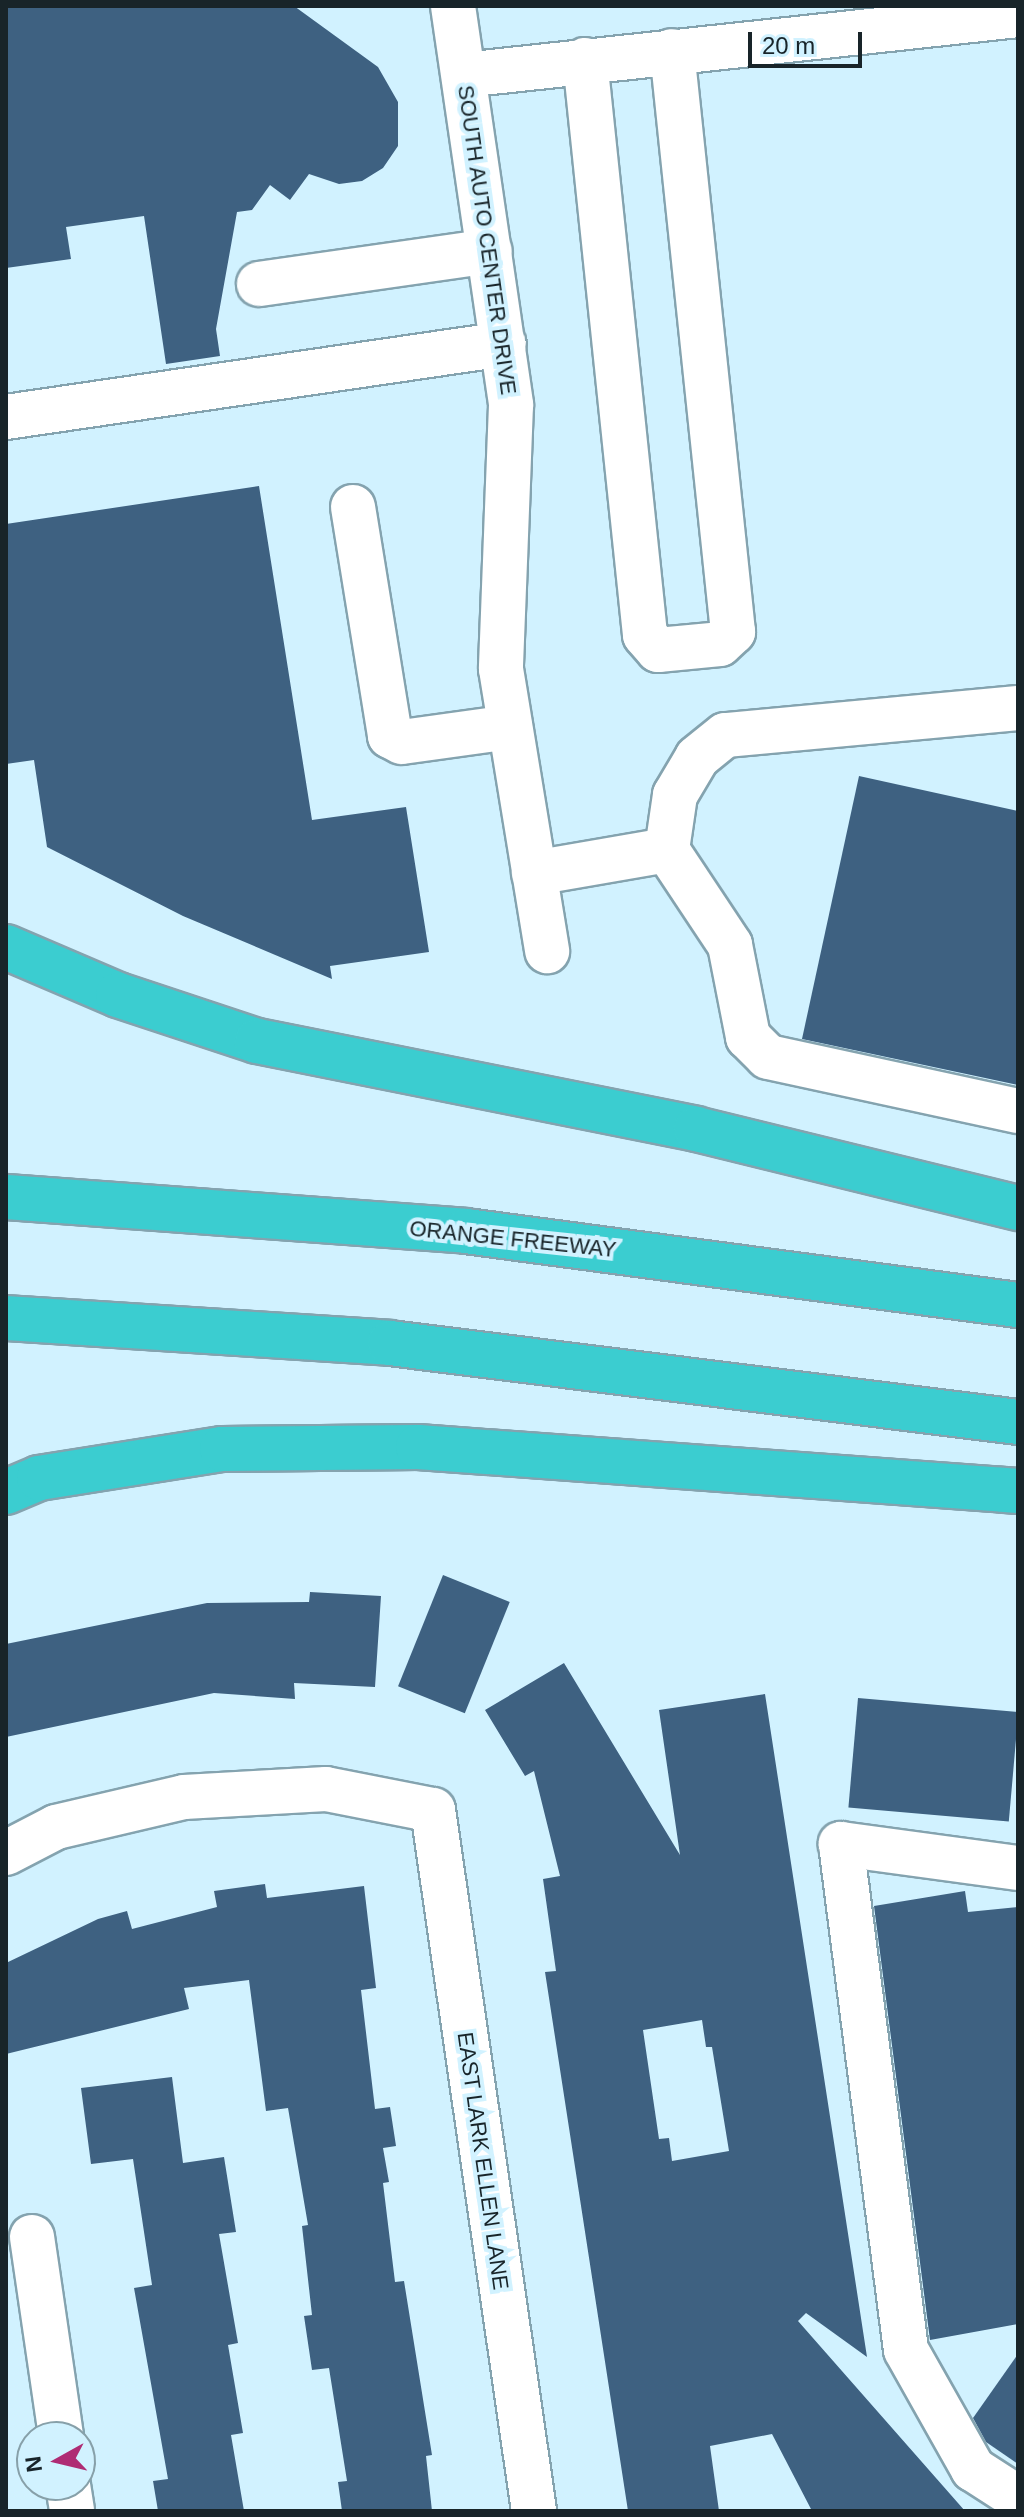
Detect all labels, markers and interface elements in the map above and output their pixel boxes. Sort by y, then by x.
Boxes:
scale bar [752,16,866,66]
text: 20 m [762,32,815,59]
street label: SOUTH AUTO CENTER DRIVE [452,83,522,397]
street label: ORANGE FREEWAY [408,1215,618,1263]
street label: EAST LARK ELLEN LANE [452,2030,514,2292]
north arrow [16,2421,96,2501]
text: N [20,2455,47,2474]

